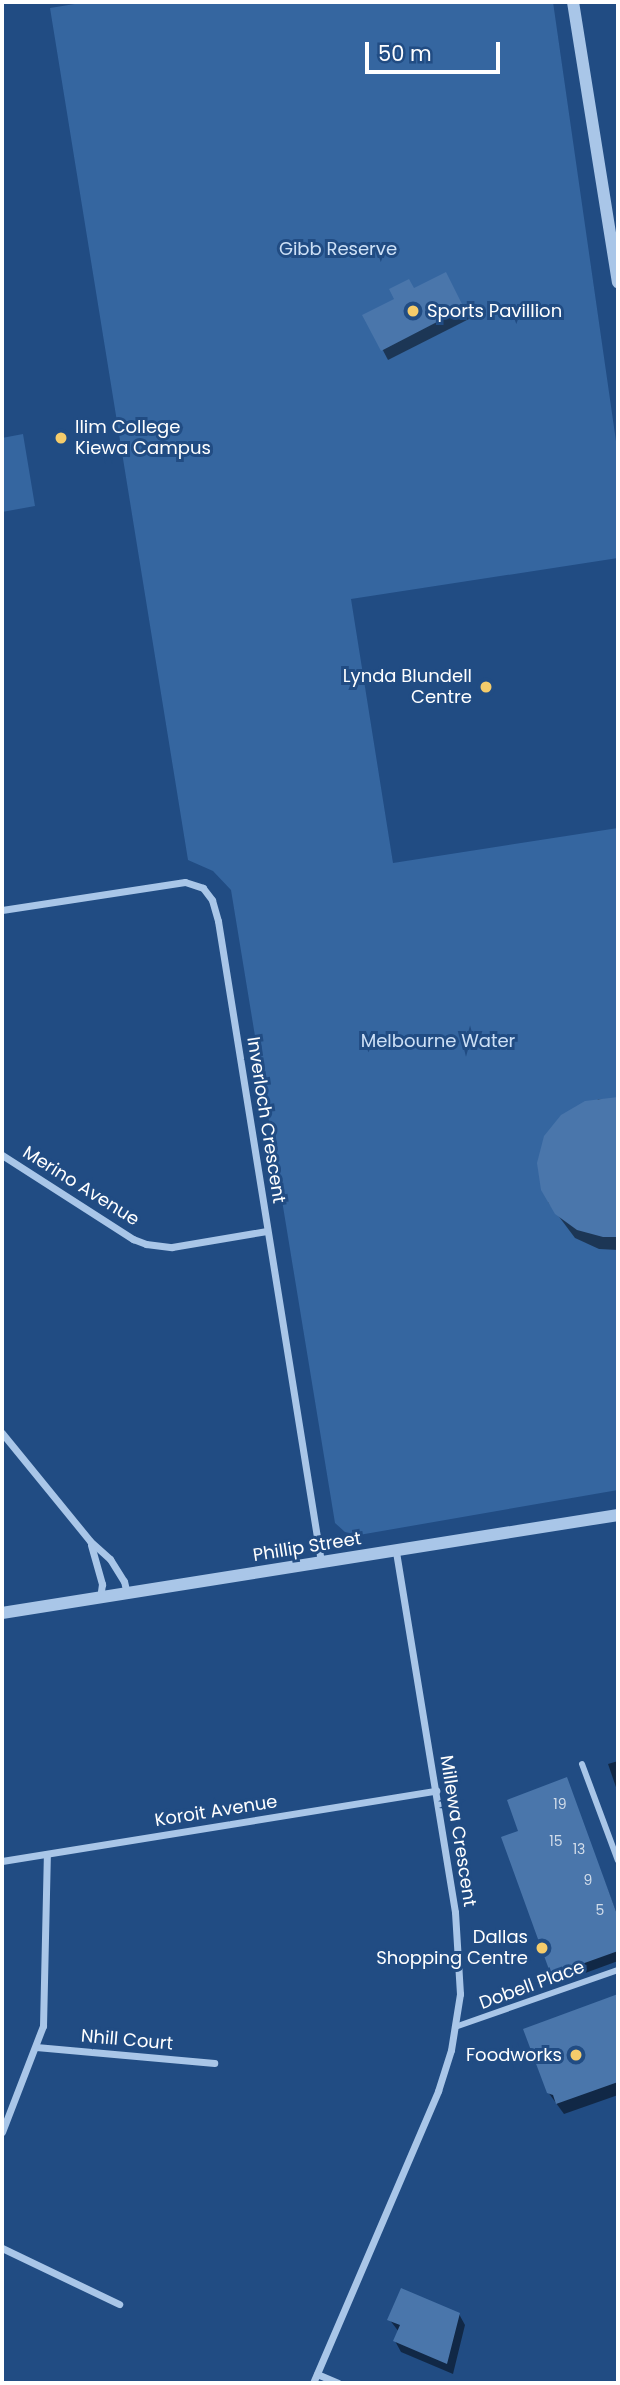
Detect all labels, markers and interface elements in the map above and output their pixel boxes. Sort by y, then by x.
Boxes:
scale bar [368,28,503,72]
text: 50 m [378,39,432,68]
park label: Gibb Reserve [279,238,397,260]
place label: Sports Pavillion [427,300,562,322]
marker: Sports Pavillion [405,303,421,319]
place label: Ilim College Kiewa Campus [75,417,211,460]
marker: Ilim College Kiewa Campus [53,430,69,446]
place label: Lynda Blundell Centre [343,666,472,708]
marker: Lynda Blundell Centre [478,679,494,695]
park label: Melbourne Water [361,1030,515,1052]
street label: Inverloch Crescent [242,1035,290,1205]
street label: Merino Avenue [19,1142,143,1230]
street label: Phillip Street [251,1528,363,1566]
street label: Millewa Crescent [435,1754,481,1908]
street label: Koroit Avenue [153,1791,279,1831]
house number: 19 [553,1796,567,1812]
house number: 15 [549,1833,563,1849]
house number: 13 [573,1841,585,1857]
house number: 9 [584,1872,592,1888]
house number: 5 [596,1902,604,1918]
place label: Dallas Shopping Centre [376,1927,528,1969]
marker: Dallas Shopping Centre [534,1940,550,1956]
street label: Dobell Place [476,1956,588,2014]
street label: Nhill Court [80,2025,174,2055]
place label: Foodworks [466,2044,562,2066]
marker: Foodworks [568,2047,584,2063]

